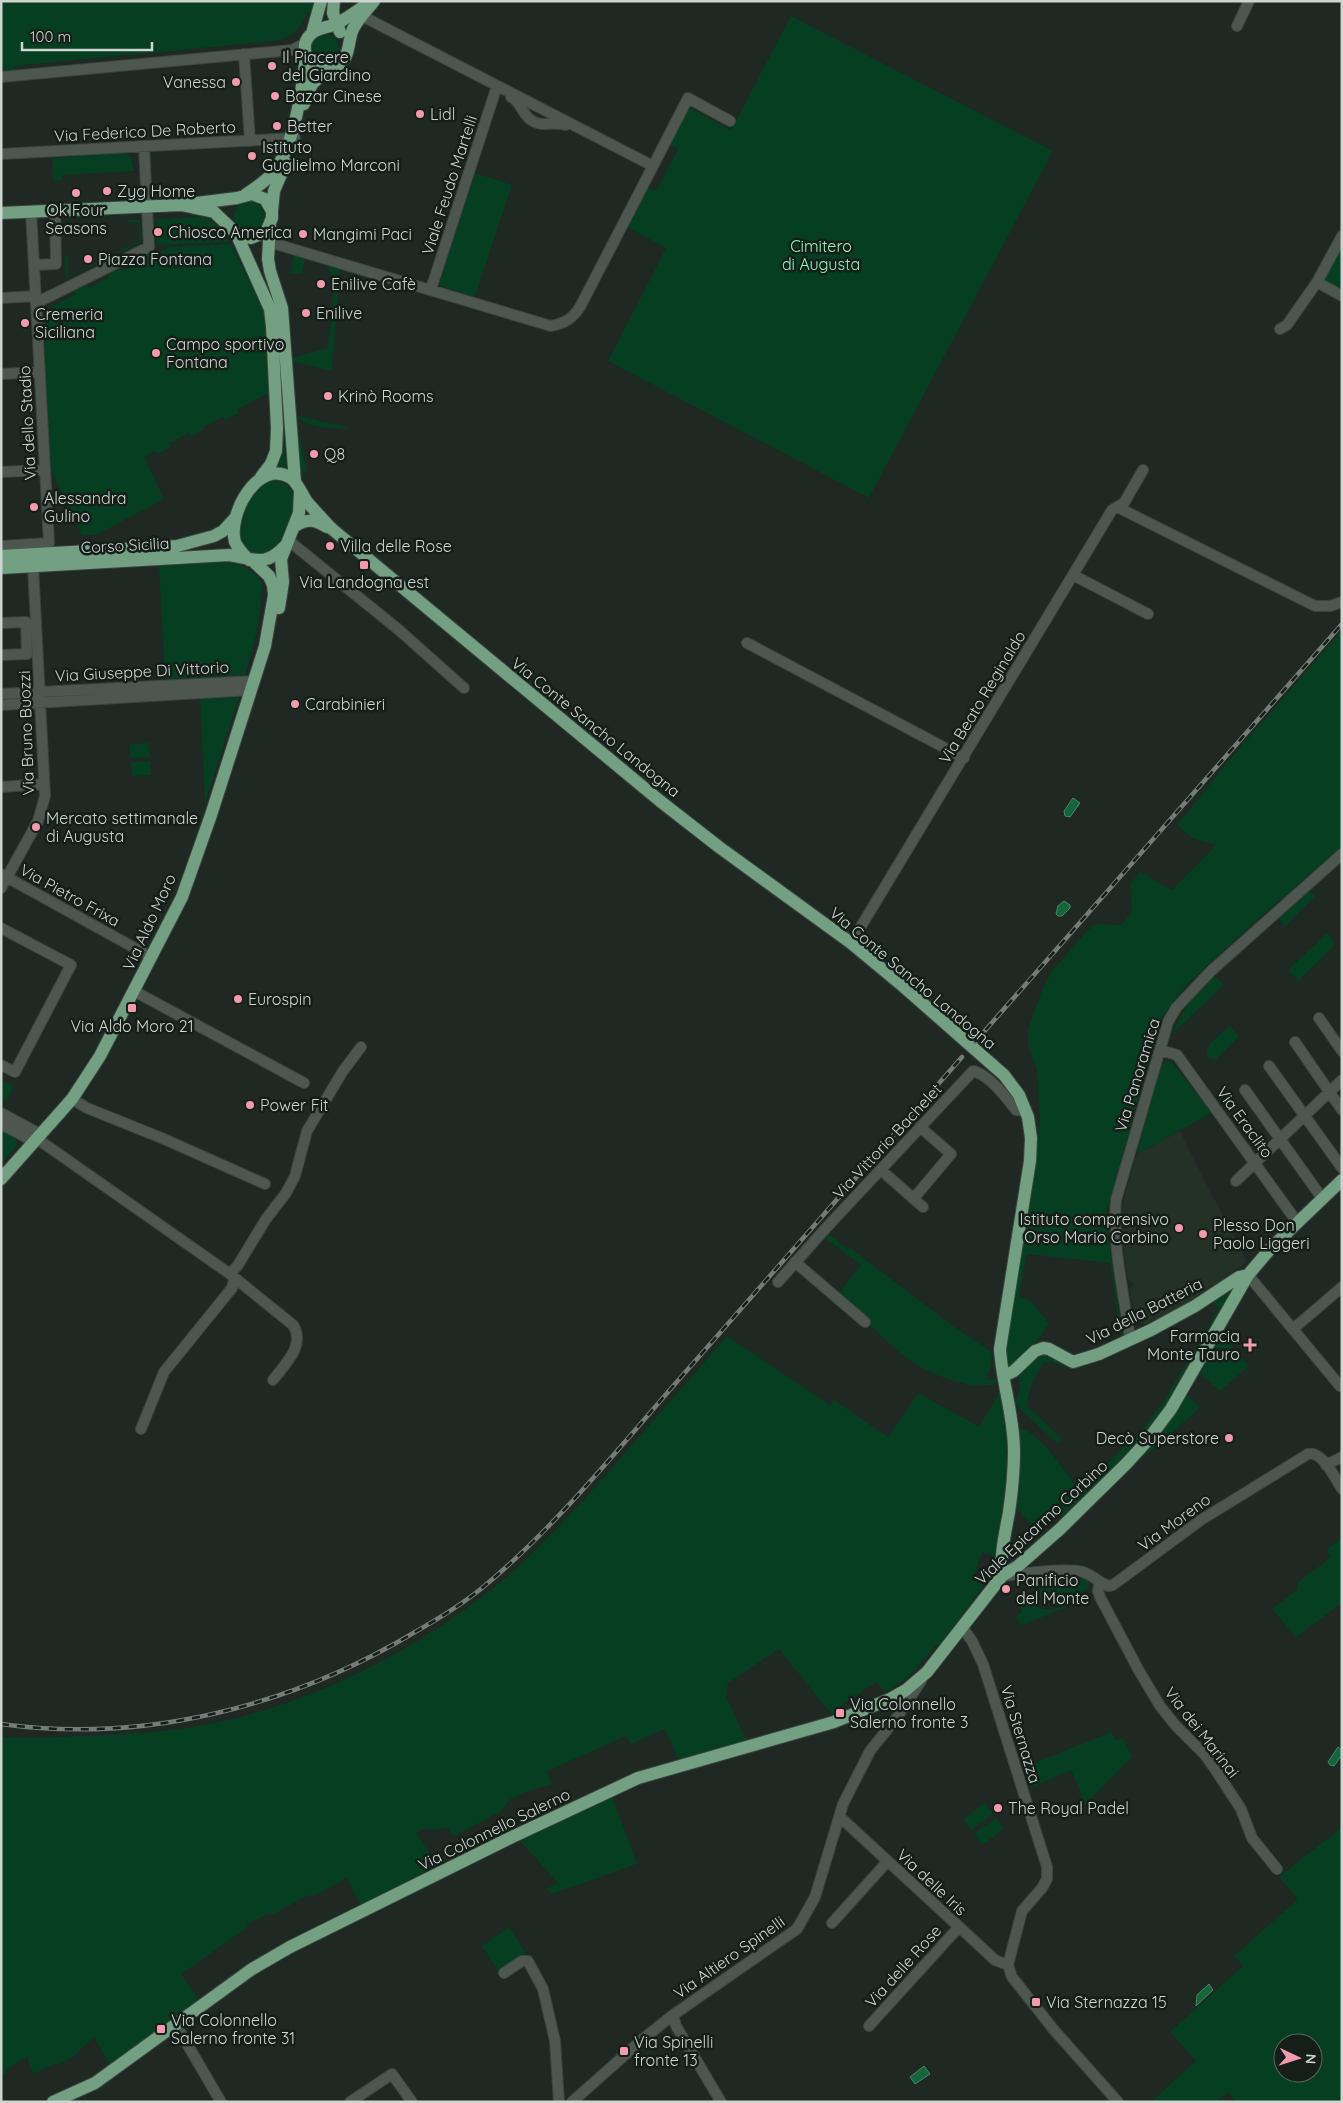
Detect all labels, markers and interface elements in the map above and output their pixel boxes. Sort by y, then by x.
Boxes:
scale bar [22,20,152,52]
text: 100 m [30,27,71,46]
place label: Il Piacere del Giardino [282,47,371,85]
marker: Il Piacere del Giardino [266,60,278,72]
place label: Vanessa [163,72,226,92]
marker: Vanessa [230,76,242,88]
place label: Bazar Cinese [285,86,382,106]
marker: Bazar Cinese [269,90,281,102]
place label: Lidl [430,104,455,124]
marker: Lidl [414,108,426,120]
street label: Viale Feudo Martelli [417,113,481,257]
street label: Via Federico De Roberto [54,116,236,146]
place label: Better [287,116,332,136]
marker: Better [271,120,283,132]
place label: Istituto Guglielmo Marconi [262,137,400,175]
marker: Istituto Guglielmo Marconi [246,150,258,162]
place label: Zyg Home [117,181,195,201]
marker: Zyg Home [101,185,113,197]
marker: Ok Four Seasons [70,187,82,199]
place label: Ok Four Seasons [45,200,107,238]
place label: Chiosco America [168,222,292,242]
place label: Mangimi Paci [313,224,412,244]
marker: Chiosco America [152,226,164,238]
marker: Mangimi Paci [297,228,309,240]
park label: Cimitero di Augusta [782,236,860,274]
place label: Piazza Fontana [98,249,212,269]
marker: Piazza Fontana [82,253,94,265]
place label: Enilive Cafè [331,274,416,294]
marker: Enilive Cafè [315,278,327,290]
place label: Enilive [316,303,362,323]
place label: Cremeria Siciliana [35,304,103,342]
marker: Enilive [300,307,312,319]
marker: Cremeria Siciliana [19,317,31,329]
place label: Campo sportivo Fontana [166,334,284,372]
marker: Campo sportivo Fontana [150,347,162,359]
street label: Via dello Stadio [14,365,40,481]
place label: Krinò Rooms [338,386,434,406]
marker: Krinò Rooms [322,390,334,402]
place label: Q8 [324,444,345,464]
marker: Q8 [308,448,320,460]
place label: Alessandra Gulino [44,488,126,526]
marker: Alessandra Gulino [28,501,40,513]
street label: Corso Sicilia [80,533,170,557]
place label: Villa delle Rose [340,536,452,556]
marker: Villa delle Rose [324,540,336,552]
marker: Via Landogna est [358,559,370,571]
place label: Via Landogna est [299,572,429,592]
street label: Via Beato Reginaldo [934,627,1030,767]
street label: Via Conte Sancho Landogna [508,653,684,801]
street label: Via Giuseppe Di Vittorio [55,656,229,686]
street label: Via Bruno Buozzi [14,670,38,796]
place label: Carabinieri [305,694,385,714]
marker: Carabinieri [289,698,301,710]
place label: Mercato settimanale di Augusta [46,808,198,846]
marker: Mercato settimanale di Augusta [30,821,42,833]
street label: Via Pietro Frixa [16,859,124,931]
street label: Via Aldo Moro [118,871,180,973]
street label: Via Conte Sancho Landogna [826,902,1000,1054]
place label: Eurospin [248,989,311,1009]
marker: Eurospin [232,993,244,1005]
marker: Via Aldo Moro 21 [126,1002,138,1014]
place label: Via Aldo Moro 21 [70,1016,194,1036]
street label: Via Panoramica [1110,1016,1164,1134]
street label: Via Vittorio Bachelet [828,1079,946,1203]
street label: Via Eraclito [1212,1082,1278,1162]
place label: Power Fit [260,1095,329,1115]
marker: Power Fit [244,1099,256,1111]
place label: Istituto comprensivo Orso Mario Corbino [1019,1209,1169,1247]
place label: Plesso Don Paolo Liggeri [1213,1215,1310,1253]
marker: Istituto comprensivo Orso Mario Corbino [1173,1222,1185,1234]
marker: Plesso Don Paolo Liggeri [1197,1228,1209,1240]
street label: Via della Batteria [1083,1273,1205,1349]
place label: Farmacia Monte Tauro [1147,1326,1240,1364]
marker: Farmacia Monte Tauro [1244,1339,1256,1351]
place label: Decò Superstore [1096,1428,1219,1448]
marker: Decò Superstore [1223,1432,1235,1444]
street label: Viale Epicarmo Corbino [971,1455,1111,1589]
street label: Via Moreno [1134,1489,1214,1555]
place label: Panificio del Monte [1016,1570,1089,1608]
marker: Panificio del Monte [1000,1583,1012,1595]
street label: Via Sternazza [997,1682,1045,1786]
street label: Via dei Marinai [1160,1683,1244,1781]
place label: Via Colonnello Salerno fronte 3 [850,1694,968,1732]
marker: Via Colonnello Salerno fronte 3 [834,1707,846,1719]
street label: Via Colonnello Salerno [415,1784,573,1874]
place label: The Royal Padel [1008,1798,1129,1818]
marker: The Royal Padel [992,1802,1004,1814]
street label: Via delle Iris [893,1844,971,1920]
street label: Via Altiero Spinelli [670,1911,788,2003]
street label: Via delle Rose [861,1921,945,2011]
place label: Via Sternazza 15 [1046,1992,1167,2012]
marker: Via Sternazza 15 [1030,1996,1042,2008]
place label: Via Colonnello Salerno fronte 31 [171,2010,295,2048]
marker: Via Colonnello Salerno fronte 31 [155,2023,167,2035]
place label: Via Spinelli fronte 13 [634,2032,713,2070]
north arrow [1273,2033,1323,2083]
marker: Via Spinelli fronte 13 [618,2045,630,2057]
text: N [1302,2053,1320,2065]

